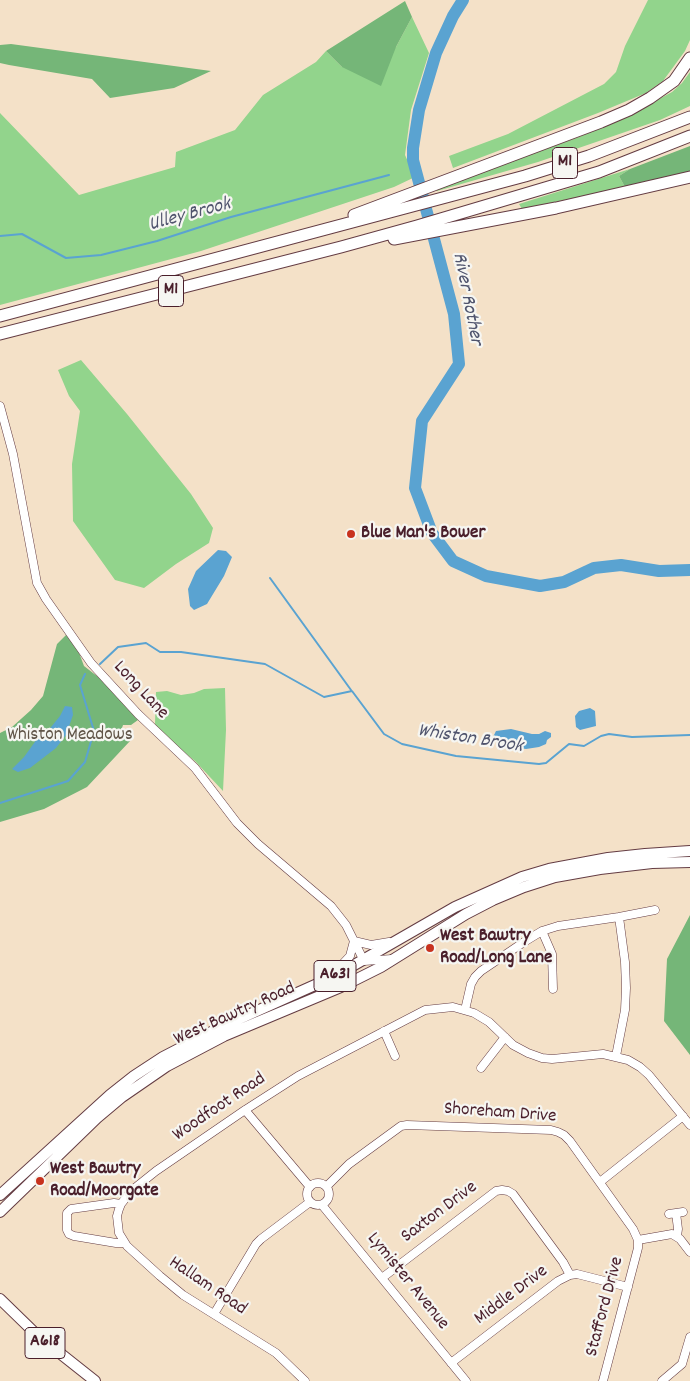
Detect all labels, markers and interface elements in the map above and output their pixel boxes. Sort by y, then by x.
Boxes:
road number: M1 [552,148,578,178]
water label: Ulley Brook [147,194,233,238]
water label: River Rother [445,251,487,347]
road number: M1 [158,276,184,306]
place label: Blue Man's Bower [361,523,485,545]
marker: Blue Man's Bower [345,528,357,540]
street label: Long Lane [107,657,173,725]
water label: Whiston Brook [416,720,524,760]
park label: Whiston Meadows [7,725,133,747]
place label: West Bawtry Road/Long Lane [440,926,552,970]
marker: West Bawtry Road/Long Lane [424,942,436,954]
road number: A631 [314,960,356,991]
street label: West Bawtry Road [171,978,299,1052]
street label: Woodfoot Road [169,1069,271,1147]
street label: Shoreham Drive [443,1099,557,1129]
place label: West Bawtry Road/Moorgate [50,1159,159,1203]
marker: West Bawtry Road/Moorgate [34,1175,46,1187]
street label: Saxton Drive [397,1177,483,1249]
street label: Lymister Avenue [361,1229,453,1335]
street label: Hallam Road [164,1253,250,1321]
street label: Stafford Drive [582,1255,630,1359]
street label: Middle Drive [471,1261,553,1331]
road number: A618 [25,1328,65,1359]

